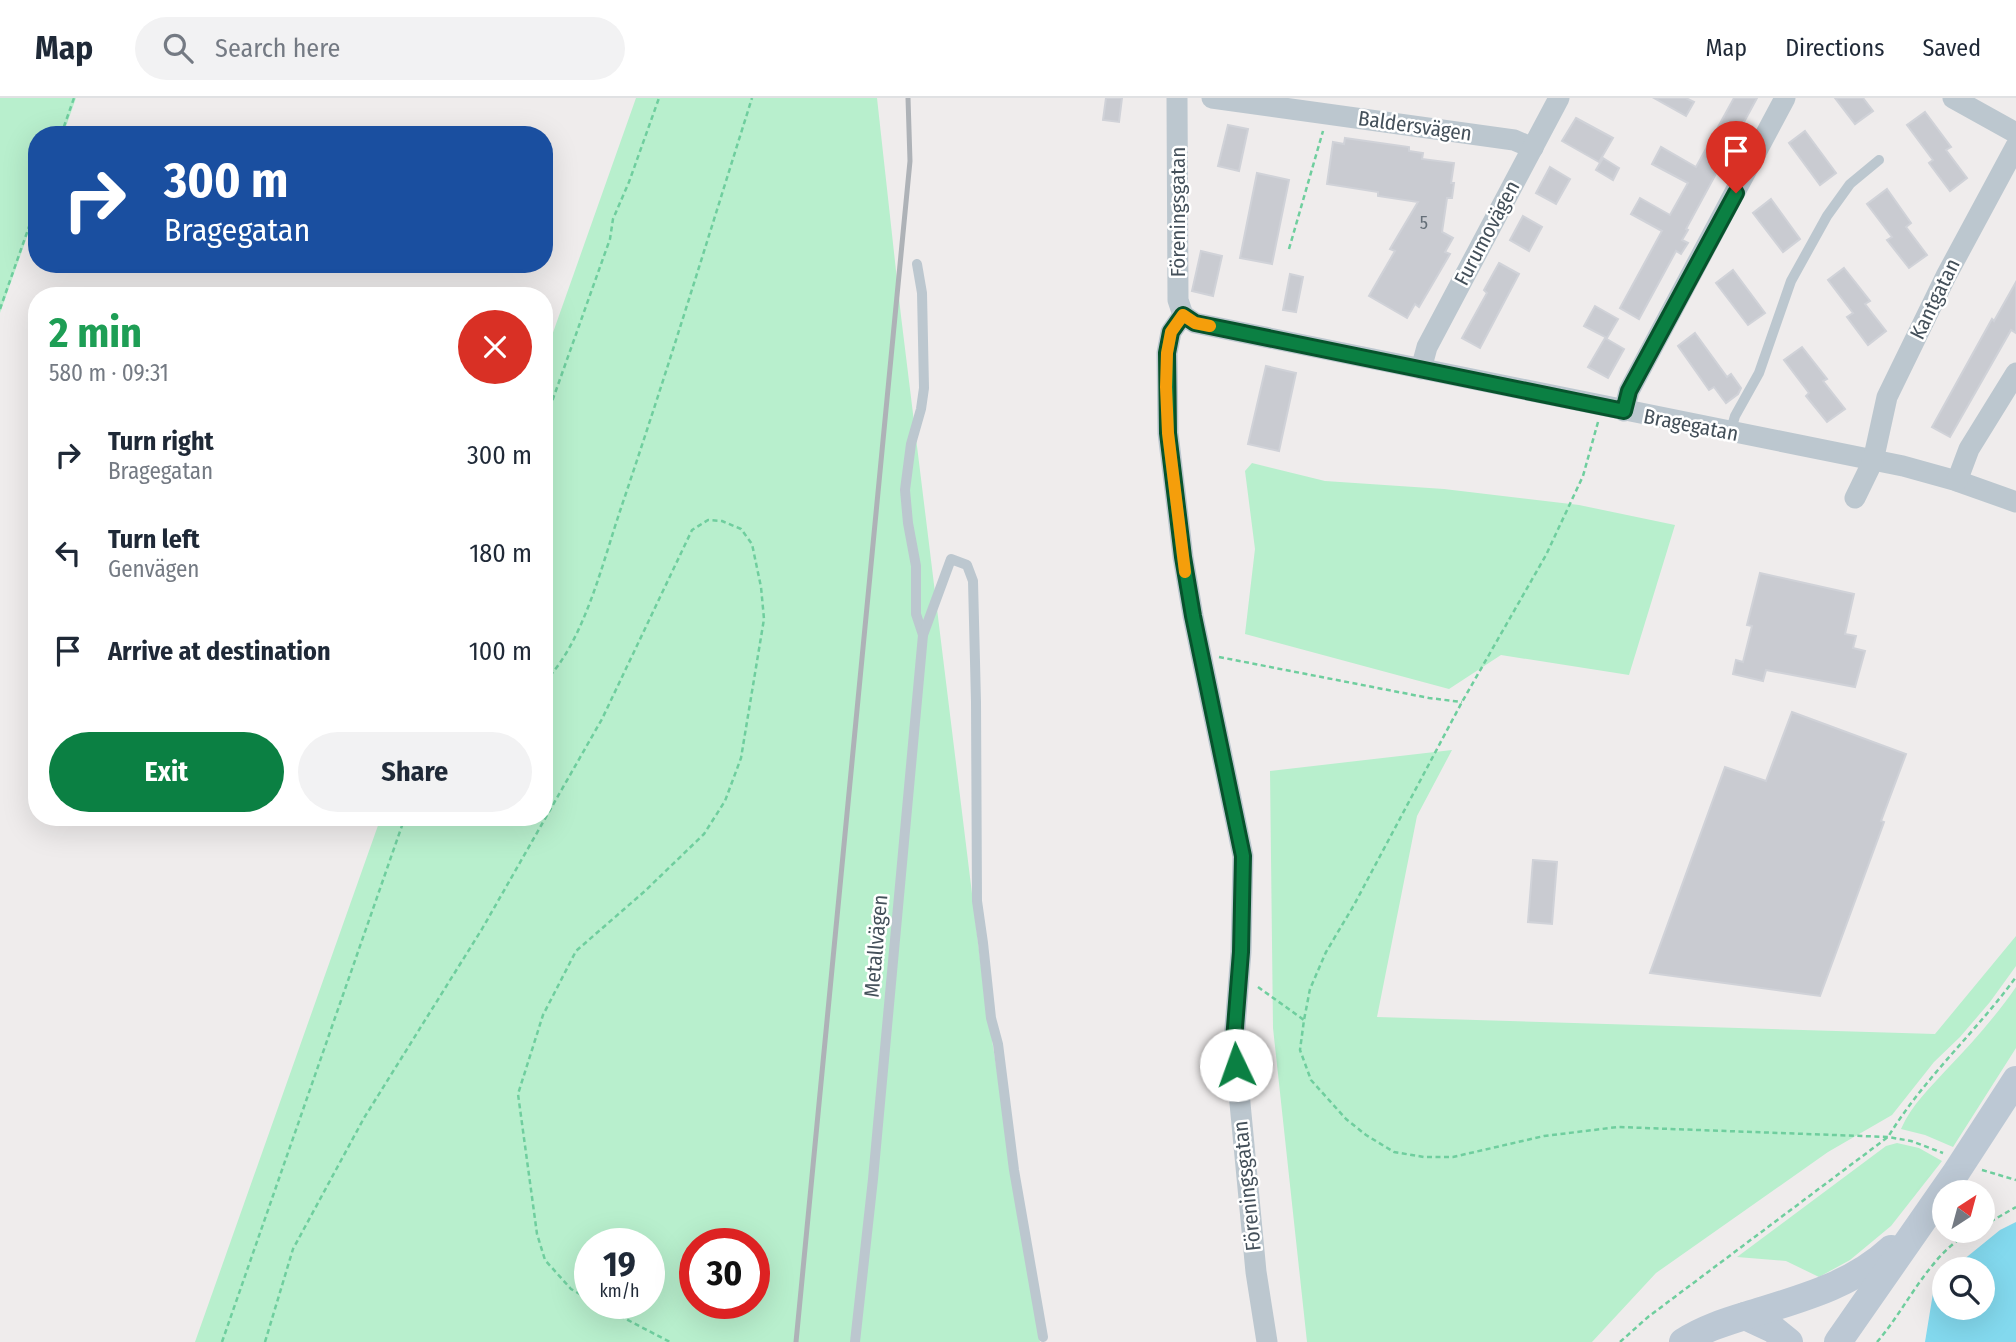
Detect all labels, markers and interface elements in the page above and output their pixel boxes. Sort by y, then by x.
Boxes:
search box [135,17,625,80]
text: Map [35,28,93,68]
icon: search [159,29,197,67]
text: Search here [215,33,340,64]
text: Map [1706,34,1747,62]
text: Directions [1785,34,1884,62]
text: Saved [1922,34,1981,62]
street label: Baldersvägen [1357,105,1473,147]
pin [1706,121,1766,193]
icon: arrive [1717,132,1755,170]
street label: Föreningsgatan [1165,147,1191,277]
text: 300 m [164,151,288,210]
icon: right [49,154,140,245]
street label: Furumovägen [1449,176,1525,290]
text: Bragegatan [164,211,310,249]
house number: 5 [1420,212,1428,234]
street label: Kantgatan [1904,254,1966,344]
text: 2 min [49,308,142,358]
button: close [458,310,532,384]
text: 580 m · 09:31 [49,359,169,387]
street label: Bragegatan [1641,403,1741,447]
text: Turn right [108,426,214,457]
icon: right [49,436,87,474]
text: 300 m [467,440,532,471]
text: Bragegatan [108,457,213,485]
text: Turn left [108,524,200,555]
icon: left [49,534,87,572]
text: 180 m [469,538,532,569]
text: Genvägen [108,555,199,583]
icon: arrive [49,632,87,670]
text: Arrive at destination [108,636,331,667]
text: 100 m [469,636,532,667]
button: Exit [49,732,284,812]
button: Share [298,732,532,812]
street label: Metallvägen [859,894,893,998]
position arrow [1199,1028,1273,1102]
street label: Föreningsgatan [1227,1120,1267,1252]
north arrow [1932,1180,1995,1242]
map controls [1932,1180,1995,1320]
speed limit sign: 30 [679,1228,770,1319]
text: 19 [603,1243,636,1285]
button: search [1932,1257,1995,1320]
text: km/h [599,1280,640,1302]

